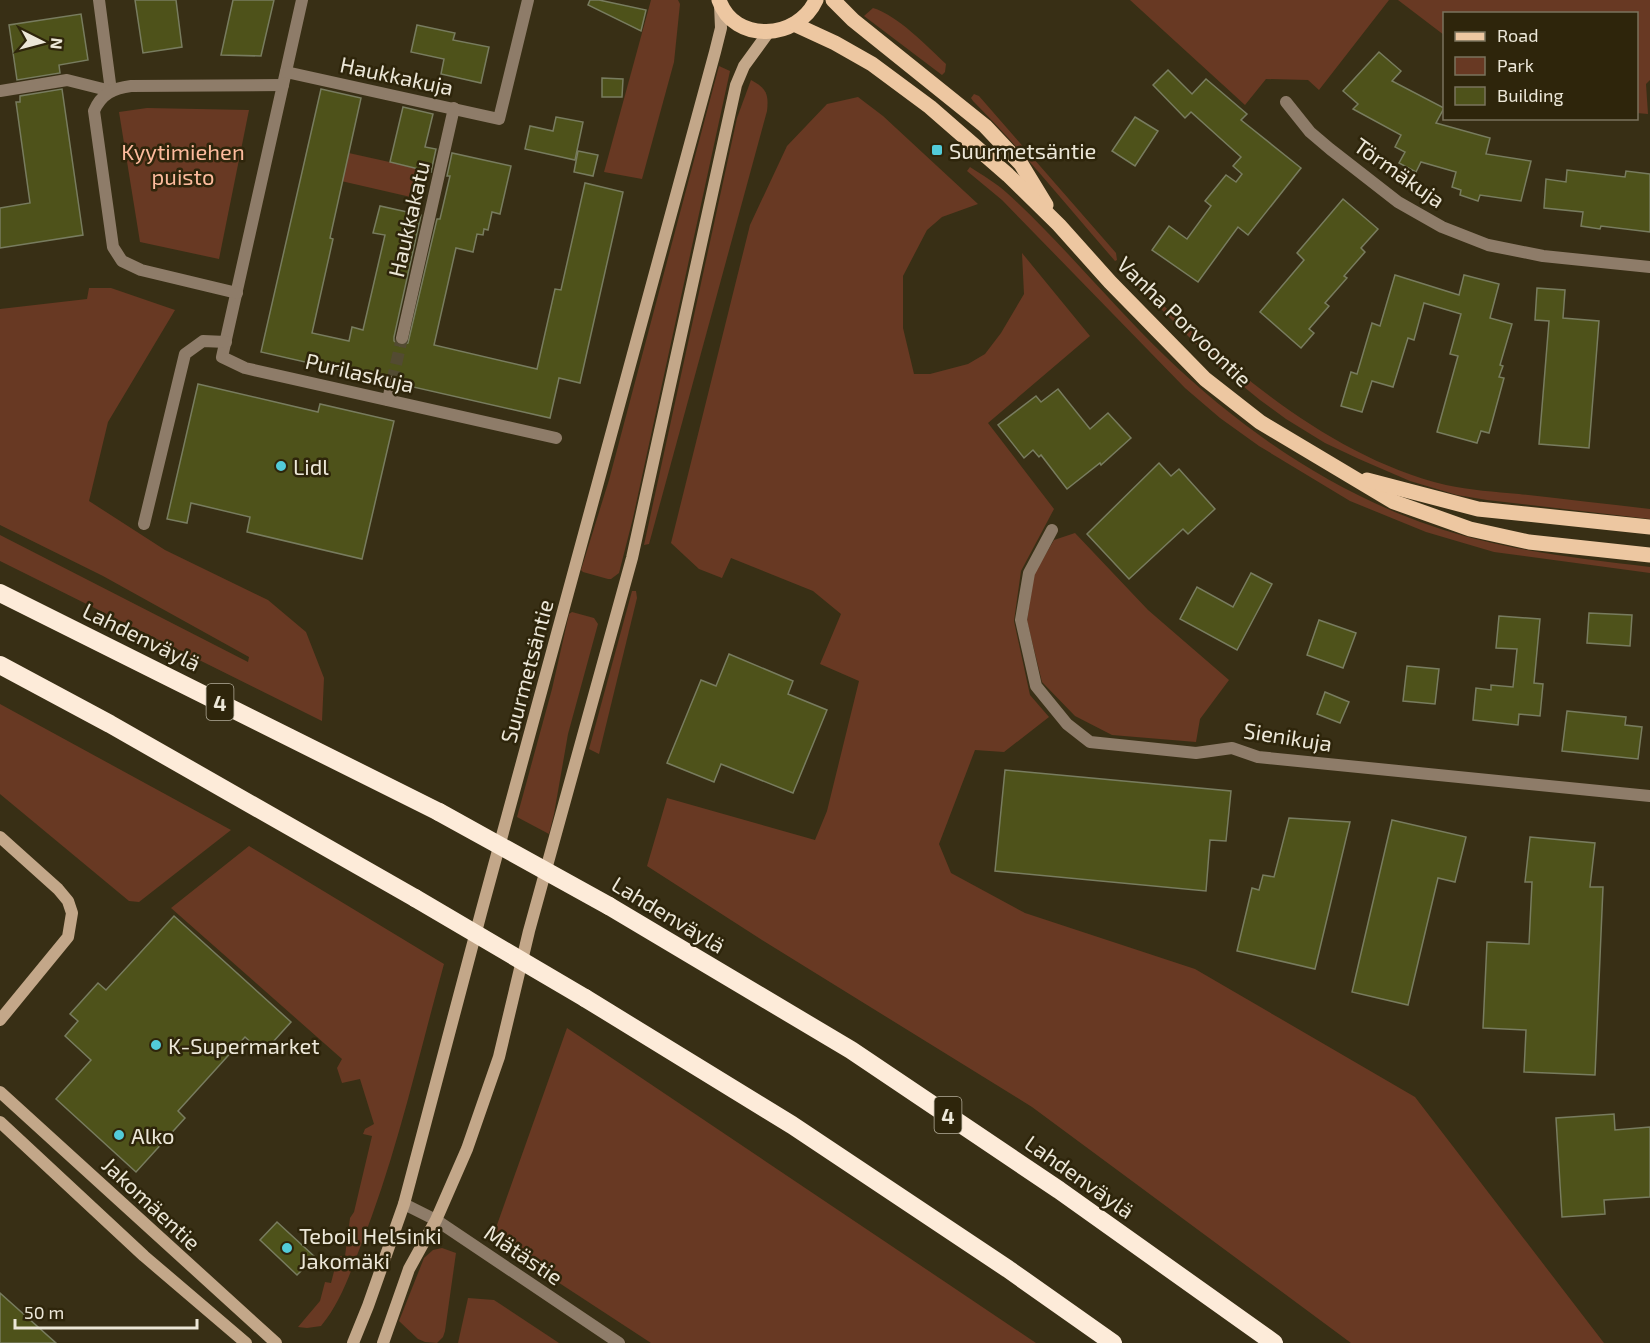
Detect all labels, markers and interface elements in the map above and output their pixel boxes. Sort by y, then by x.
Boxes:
north arrow [12,12,72,72]
legend [1443,12,1638,120]
text: Road [1497,24,1538,46]
text: N [47,37,67,50]
street label: Haukkakuja [338,50,456,101]
text: Park [1497,54,1534,76]
text: Building [1497,84,1564,106]
street label: Törmäkuja [1349,131,1450,213]
place label: Suurmetsäntie [949,137,1096,163]
park label: Kyytimiehen puisto [121,138,245,189]
marker: Suurmetsäntie [930,143,944,157]
street label: Haukkakatu [382,159,434,279]
street label: Vanha Porvoontie [1112,250,1258,392]
street label: Purilaskuja [303,347,417,398]
place label: Lidl [293,453,329,479]
marker: Lidl [274,459,288,473]
street label: Lahdenväylä [79,596,205,676]
street label: Suurmetsäntie [494,596,558,746]
road number: 4 [206,684,234,720]
street label: Sienikuja [1242,716,1334,757]
street label: Lahdenväylä [608,870,730,958]
place label: K-Supermarket [168,1032,320,1058]
marker: K-Supermarket [149,1038,163,1052]
road number: 4 [934,1097,962,1133]
place label: Alko [131,1122,175,1148]
marker: Alko [112,1128,126,1142]
street label: Lahdenväylä [1020,1129,1140,1223]
street label: Jakomäentie [98,1151,206,1255]
street label: Mätästie [480,1218,568,1290]
place label: Teboil Helsinki Jakomäki [299,1222,442,1273]
marker: Teboil Helsinki Jakomäki [280,1241,294,1255]
scale bar [15,1292,196,1330]
text: 50 m [24,1301,64,1323]

